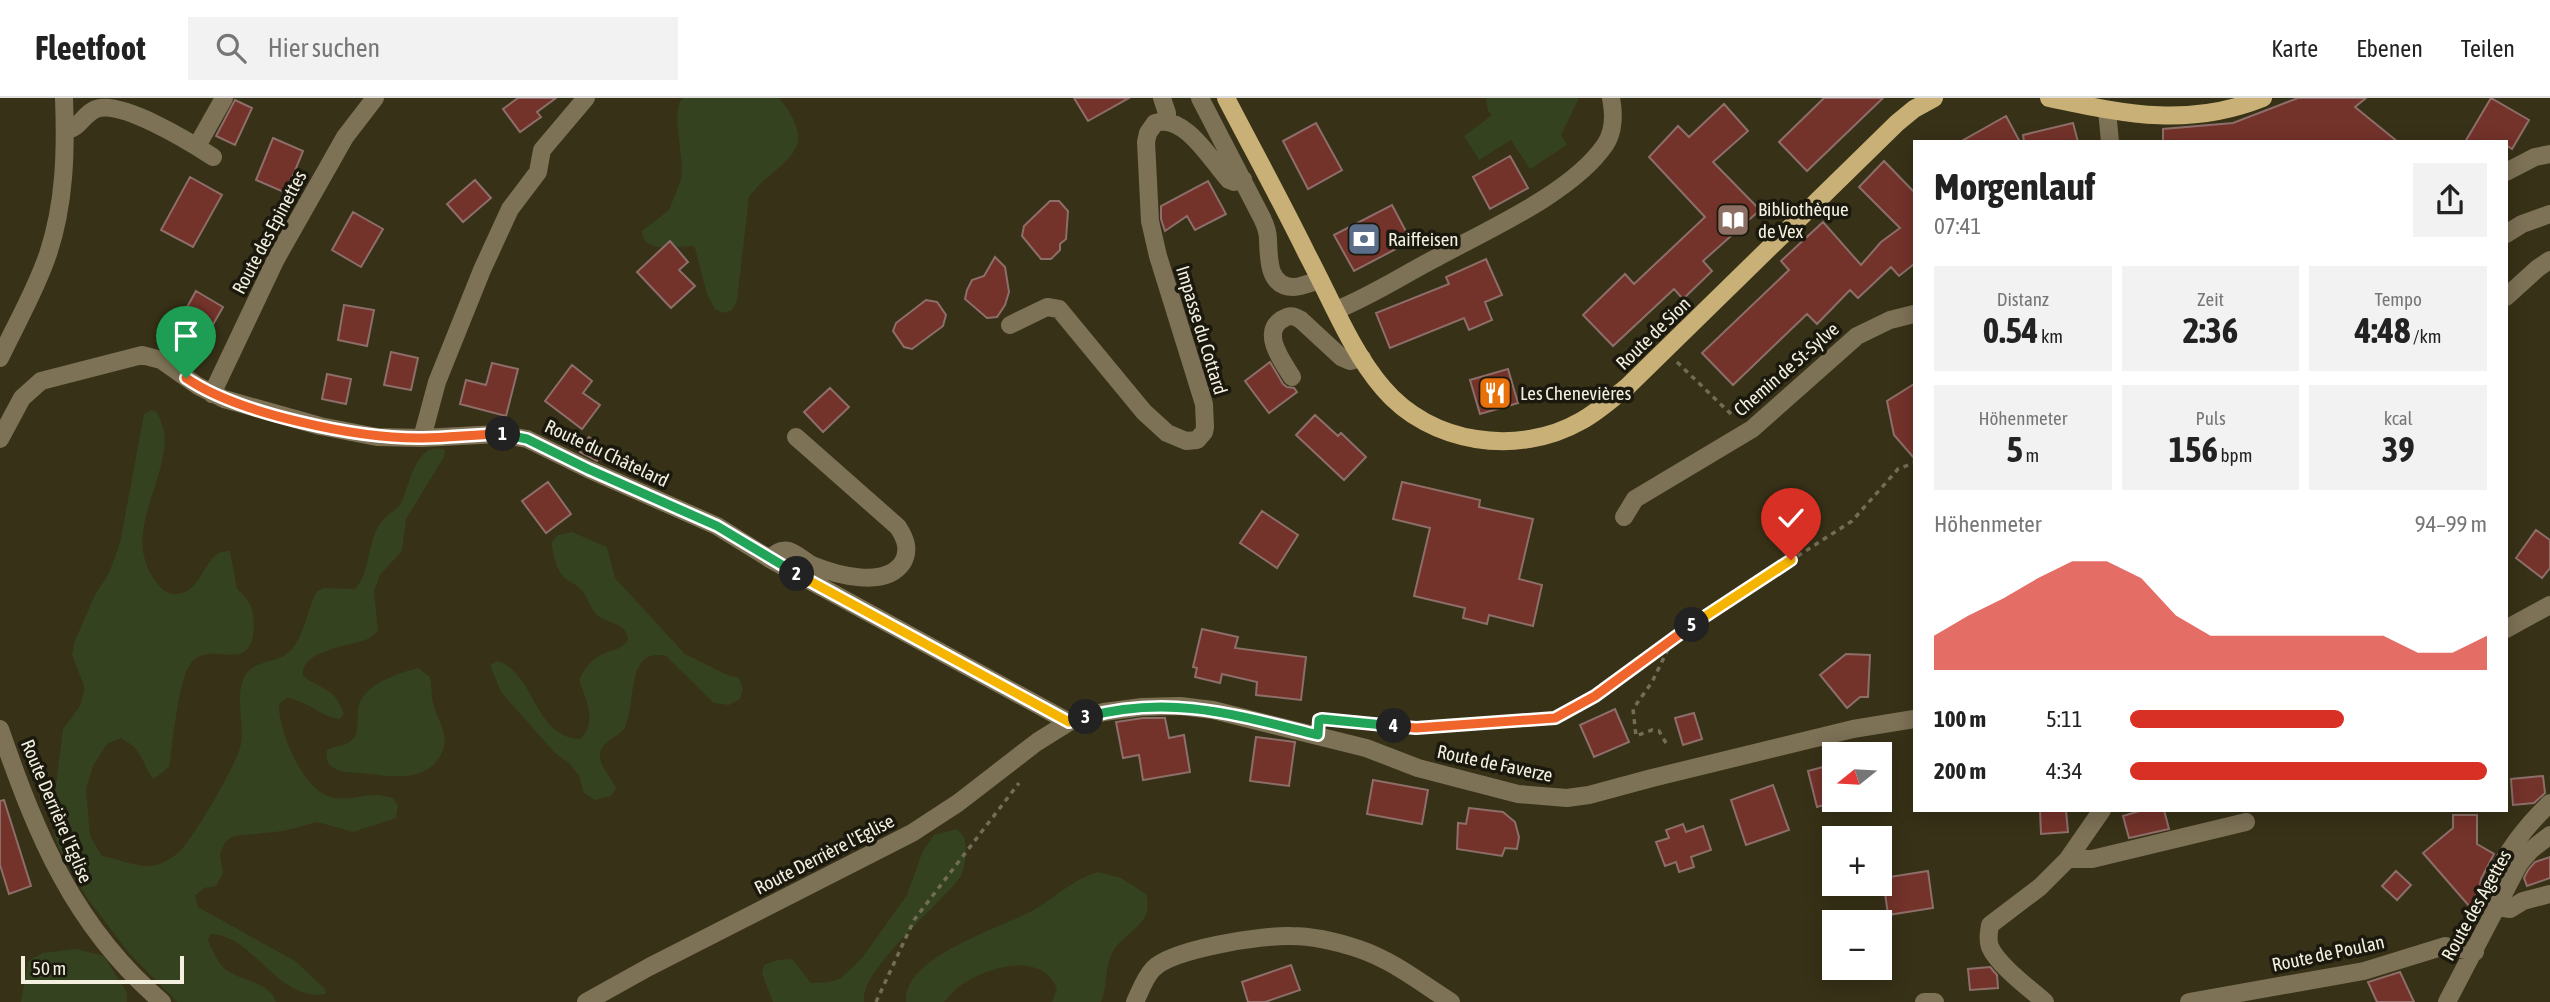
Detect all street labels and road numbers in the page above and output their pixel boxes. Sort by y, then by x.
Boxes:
street label: Route des Epinettes [227,166,311,297]
street label: Impasse du Cottard [1172,263,1232,397]
street label: Route de Sion [1611,292,1695,374]
street label: Chemin de St-Sylve [1729,318,1843,420]
street label: Route du Châtelard [542,415,672,491]
street label: Route Derrière l'Eglise [17,736,97,886]
street label: Route de Faverze [1435,740,1555,786]
street label: Route Derrière l'Eglise [751,809,897,899]
street label: Route des Agettes [2437,846,2516,964]
street label: Route de Poulan [2270,930,2386,976]

